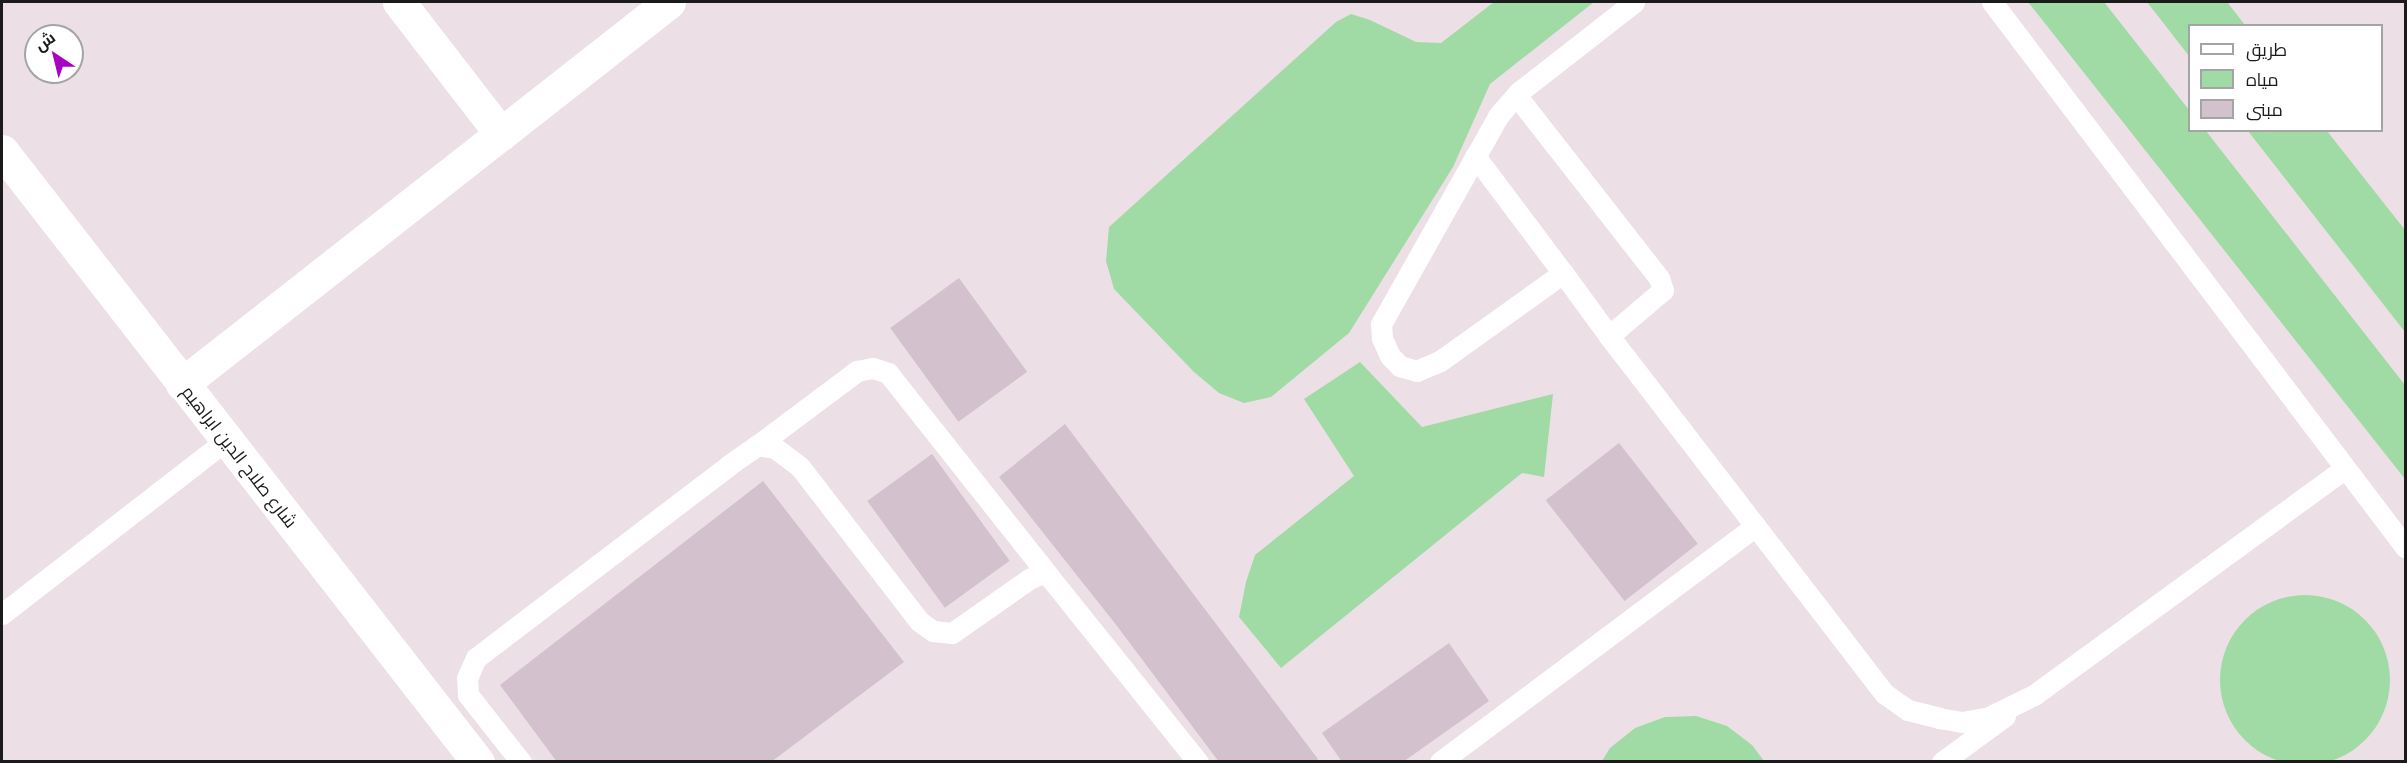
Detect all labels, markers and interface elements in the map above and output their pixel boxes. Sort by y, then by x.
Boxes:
north arrow [24,24,84,84]
legend [2188,24,2383,132]
text: ش [31,27,59,55]
text: طريق [2246,38,2287,61]
text: مياه [2246,68,2279,91]
text: مبنى [2246,98,2283,121]
street label: شارع صلاح الدين ابراهيم [177,382,301,532]

